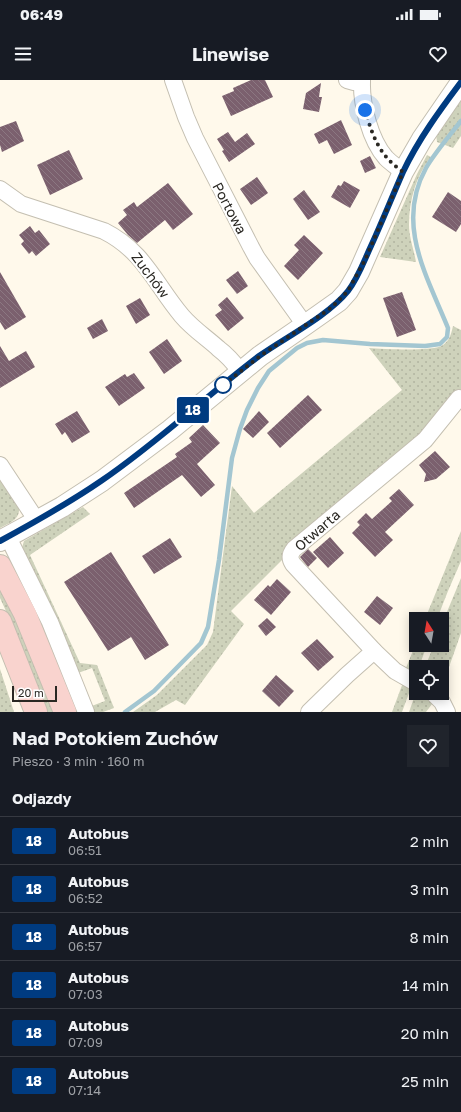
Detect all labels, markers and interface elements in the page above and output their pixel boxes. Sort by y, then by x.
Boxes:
text: 06:49 [20,5,63,23]
icon: menu [12,43,34,65]
text: Linewise [192,43,269,65]
icon: heart [427,43,449,65]
your location [355,100,375,120]
street label: Portowa [209,179,251,237]
street label: Zuchów [128,249,174,301]
unlabelled marker [214,376,232,394]
line badge: 18 [175,397,211,423]
text: 18 [185,401,201,418]
street label: Otwarta [291,506,343,554]
north arrow [409,612,449,652]
map controls [409,612,449,700]
button: locate [409,660,449,700]
scale bar [12,684,57,703]
text: 20 m [18,686,44,699]
button: heart [407,725,449,767]
text: Nad Potokiem Zuchów [12,726,218,749]
text: Pieszo · 3 min · 160 m [12,753,144,769]
text: Odjazdy [12,789,71,807]
text: Autobus [68,824,129,842]
text: 18 [26,832,42,849]
text: 2 min [410,832,449,850]
text: 06:51 [68,842,102,858]
text: Autobus [68,872,129,890]
text: 18 [26,880,42,897]
text: 3 min [410,880,449,898]
text: 06:52 [68,890,103,906]
text: Autobus [68,920,129,938]
text: 18 [26,928,42,945]
text: 8 min [410,928,449,946]
text: 06:57 [68,938,102,954]
text: Autobus [68,968,129,986]
text: 18 [26,976,42,993]
text: 14 min [402,976,449,994]
text: 07:03 [68,986,103,1002]
text: Autobus [68,1016,129,1034]
text: 18 [26,1024,42,1041]
text: 20 min [401,1024,449,1042]
text: 07:09 [68,1034,103,1050]
text: Autobus [68,1064,129,1082]
text: 18 [26,1072,42,1089]
text: 25 min [401,1072,449,1090]
text: 07:14 [68,1082,101,1098]

